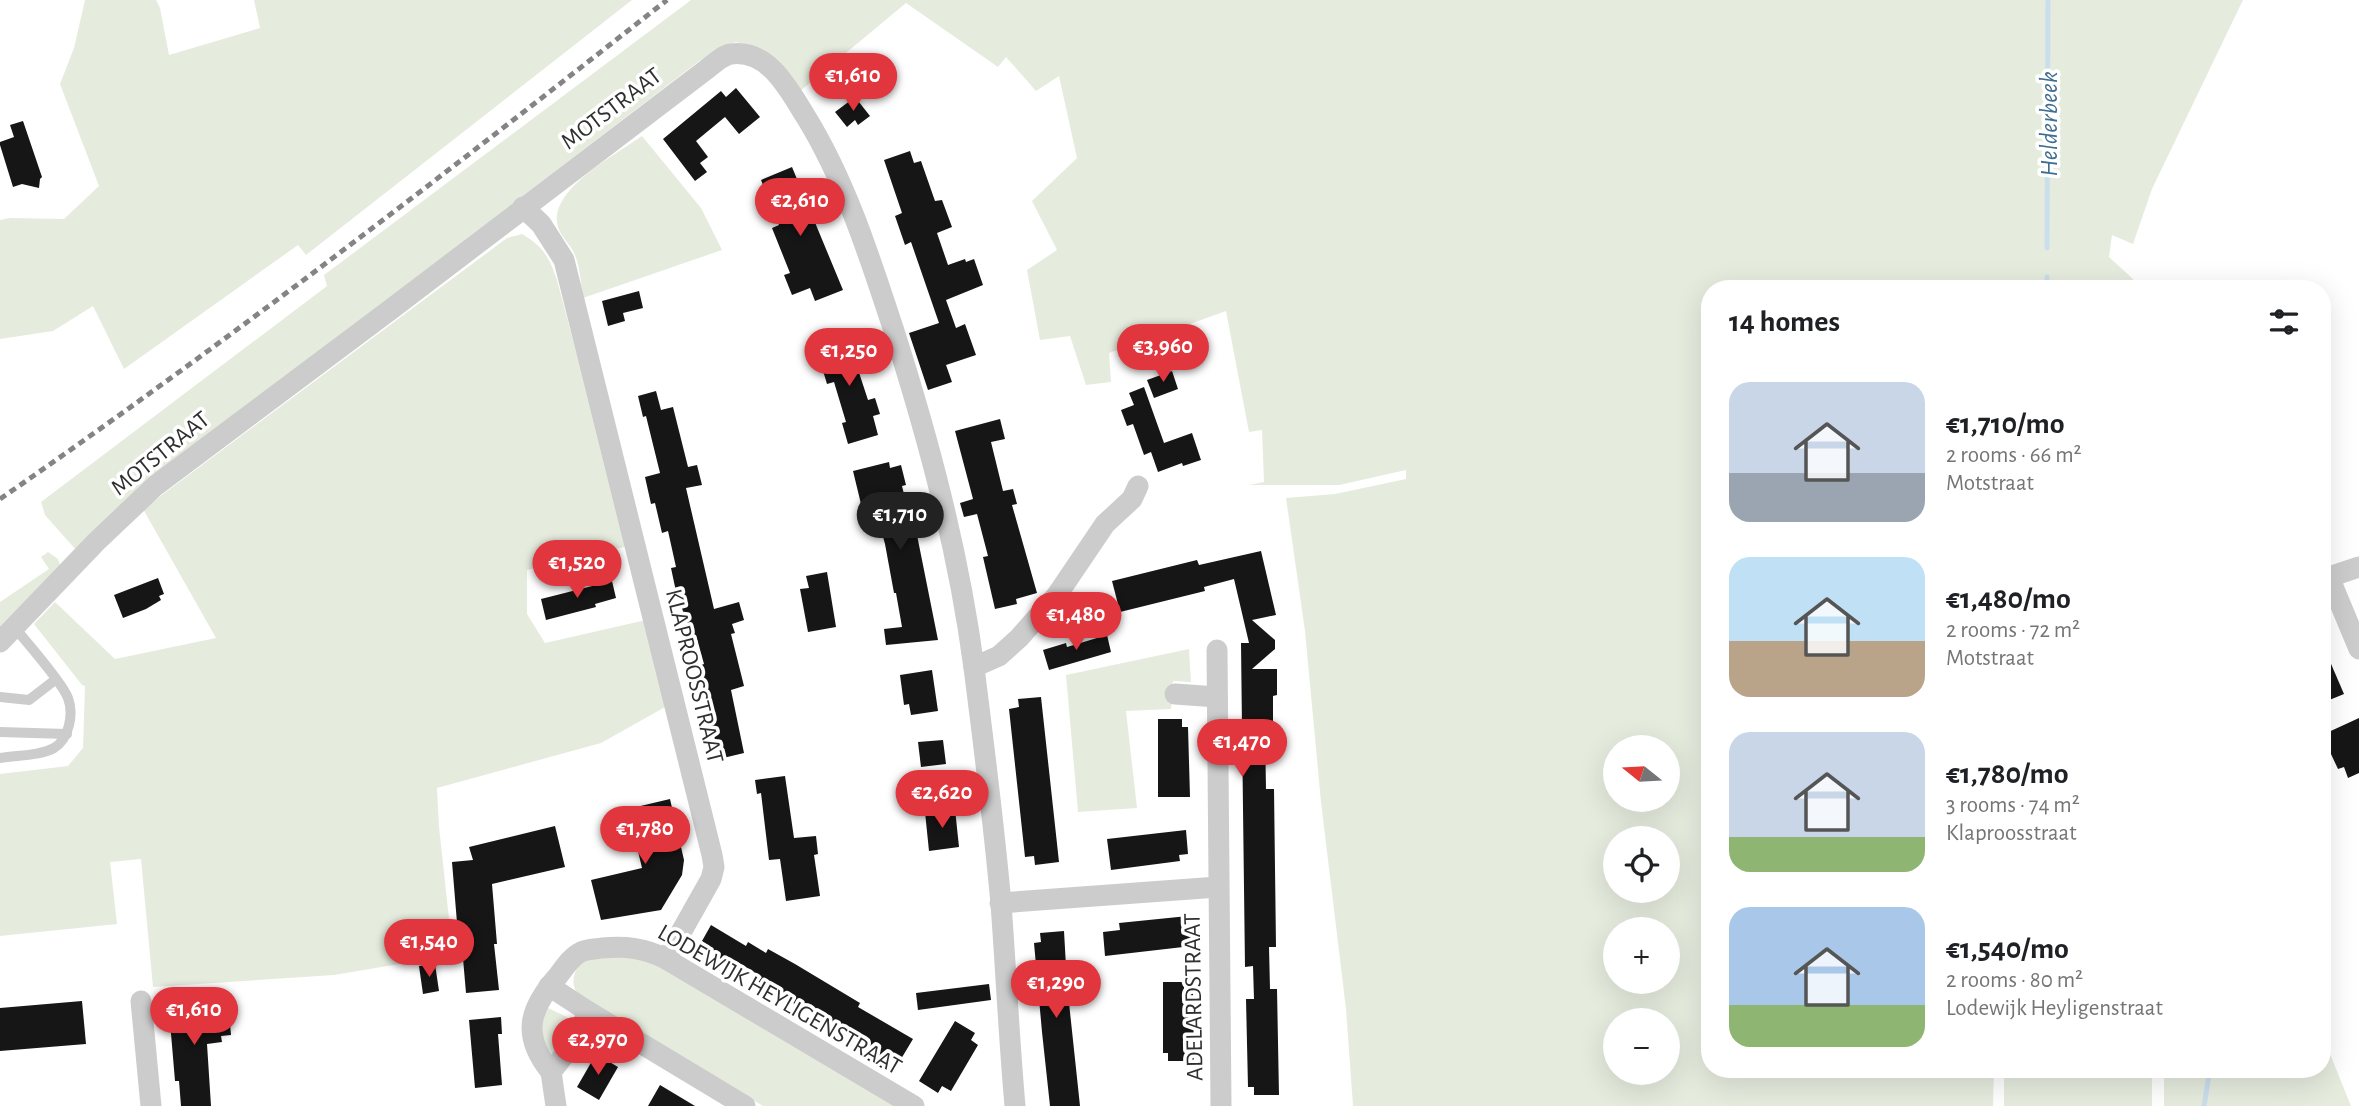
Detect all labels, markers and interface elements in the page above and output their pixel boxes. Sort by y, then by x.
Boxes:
pin: €1,610 [796,54,910,113]
street label: MOTSTRAAT [557,63,666,154]
text: €1,610 [825,64,881,87]
water label: Helderbeek [2036,71,2062,177]
pin: €2,610 [743,178,857,238]
text: €2,610 [771,189,829,212]
icon: filters [2265,303,2303,341]
text: 14 homes [1729,307,1840,337]
pin: €3,960 [1106,324,1220,384]
pin: €1,250 [792,328,906,388]
text: €3,960 [1133,335,1193,358]
text: €1,250 [820,339,878,362]
street label: MOTSTRAAT [107,407,215,500]
text: €1,710/mo [1946,409,2065,439]
icon: home [1785,410,1869,494]
text: 2 rooms · 66 m² [1946,444,2082,467]
text: Motstraat [1946,472,2034,495]
pin: €1,710 [843,492,957,552]
text: €1,710 [873,503,927,526]
pin: €1,520 [520,540,634,600]
text: €1,520 [548,551,606,574]
text: €1,480/mo [1946,584,2071,614]
icon: home [1785,585,1869,669]
street label: KLAPROOSSTRAAT [661,587,727,766]
pin: €1,480 [1019,592,1133,652]
text: €1,480 [1046,603,1106,626]
text: 2 rooms · 72 m² [1946,619,2080,642]
text: Motstraat [1946,647,2034,670]
pin: €1,470 [1185,720,1299,779]
text: €1,470 [1213,730,1271,753]
north arrow [1603,735,1680,812]
map controls [1603,735,1680,1085]
text: €1,780/mo [1946,759,2069,789]
icon: home [1785,760,1869,844]
pin: €2,620 [885,770,999,830]
text: €2,620 [912,781,972,804]
text: 3 rooms · 74 m² [1946,794,2080,817]
pin: €1,780 [588,806,702,866]
text: €1,780 [616,817,674,840]
text: Klaproosstraat [1946,822,2077,845]
button: locate [1603,826,1680,903]
street label: ADELARDSTRAAT [1181,913,1207,1081]
button: + [1603,917,1680,994]
pin: €1,540 [372,920,486,979]
street label: LODEWIJK HEYLIGENSTRAAT [654,920,906,1080]
text: €1,540 [400,930,458,953]
text: €1,540/mo [1946,934,2069,964]
icon: home [1785,935,1869,1019]
pin: €1,290 [999,960,1113,1020]
text: 2 rooms · 80 m² [1946,969,2083,992]
text: €1,290 [1027,971,1085,994]
pin: €1,610 [137,988,251,1047]
text: Lodewijk Heyligenstraat [1946,997,2163,1020]
text: €1,610 [166,998,222,1021]
button: − [1603,1008,1680,1085]
pin: €2,970 [541,1018,655,1077]
text: €2,970 [568,1028,628,1051]

